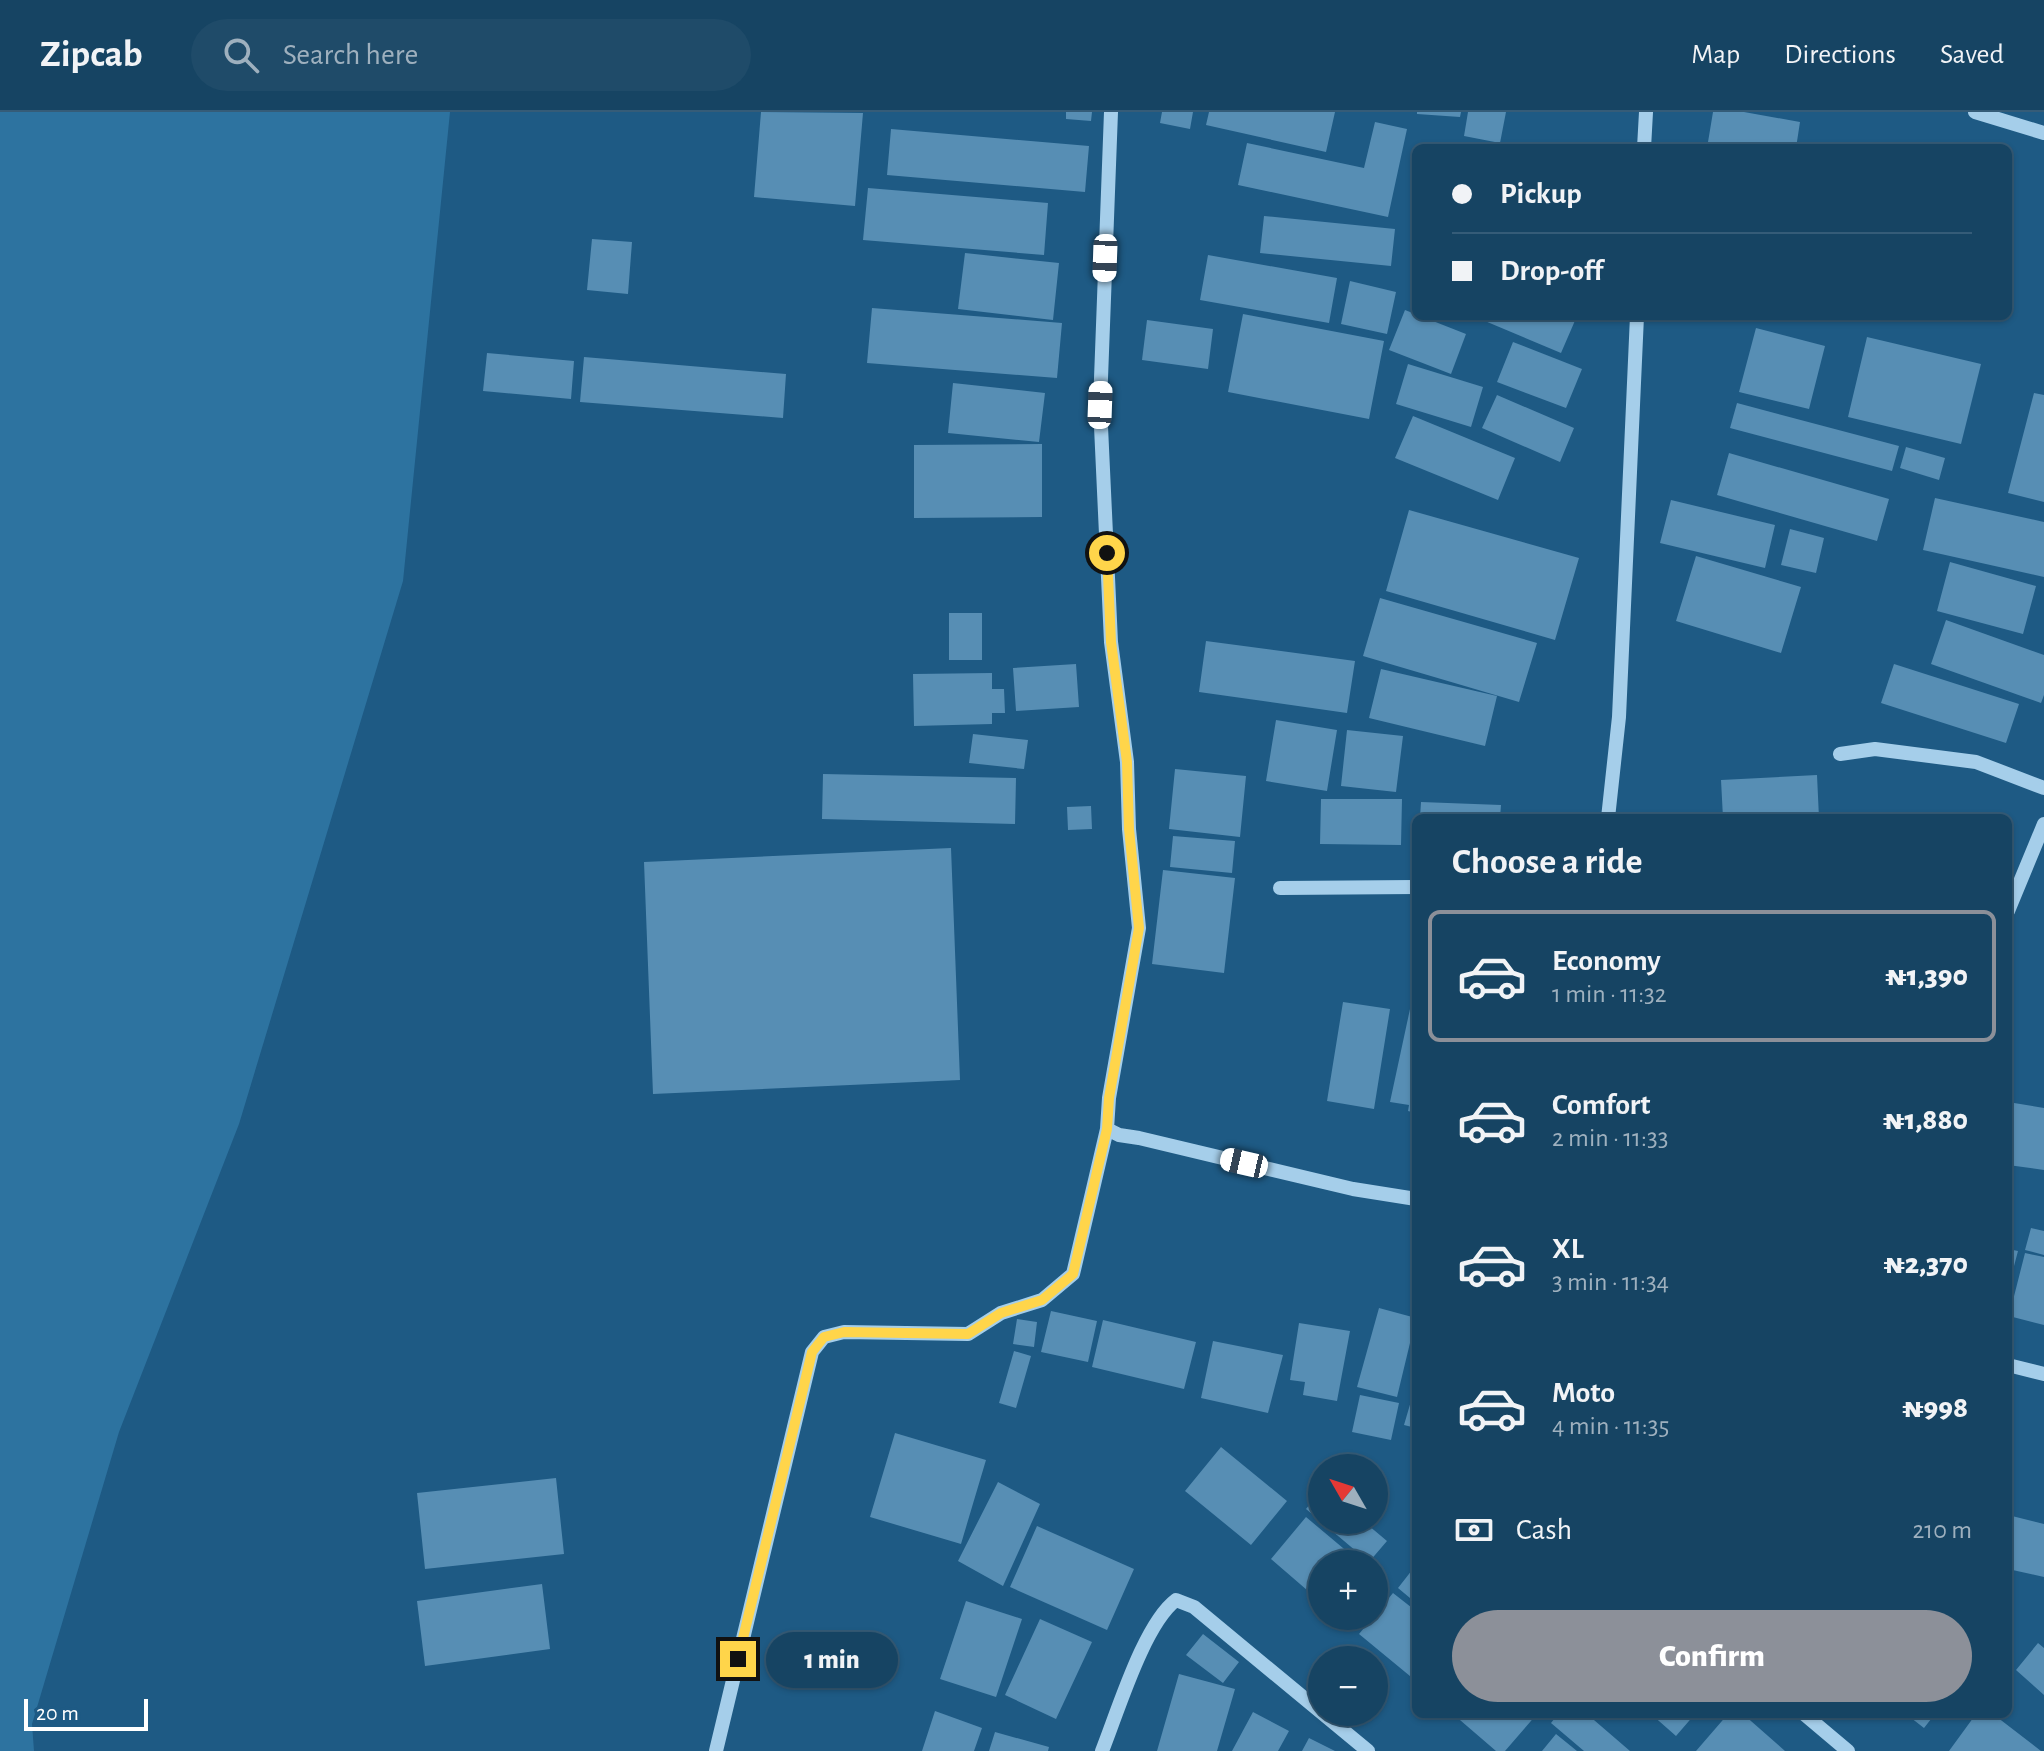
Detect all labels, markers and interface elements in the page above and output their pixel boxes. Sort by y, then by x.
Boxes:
search box [191,19,751,91]
icon: search [219,33,263,77]
text: Zipcab [40,36,143,74]
text: Search here [283,40,418,70]
text: Map [1691,41,1740,69]
text: Directions [1784,41,1896,69]
text: Saved [1940,41,2004,69]
text: Pickup [1500,179,1582,209]
car [1092,234,1118,282]
text: Drop-off [1500,256,1603,286]
car [1087,381,1113,429]
route start [1089,535,1125,571]
text: Choose a ride [1452,844,1642,880]
icon: car [1456,940,1528,1012]
text: Economy [1552,946,1661,976]
text: ₦1,390 [1885,961,1968,991]
text: 1 min · 11:32 [1552,981,1667,1007]
icon: car [1456,1084,1528,1156]
text: Comfort [1552,1090,1651,1120]
text: ₦1,880 [1883,1105,1968,1135]
text: 2 min · 11:33 [1552,1125,1668,1151]
car [1218,1146,1270,1180]
icon: car [1456,1228,1528,1300]
text: XL [1552,1234,1584,1264]
text: ₦2,370 [1883,1249,1968,1279]
text: 3 min · 11:34 [1552,1269,1669,1295]
icon: car [1456,1372,1528,1444]
text: Moto [1552,1378,1615,1408]
text: ₦998 [1902,1393,1968,1423]
text: 4 min · 11:35 [1552,1413,1669,1439]
north arrow [1308,1454,1388,1534]
map controls [1308,1454,1388,1726]
icon: cash [1452,1508,1496,1552]
text: Cash [1516,1515,1572,1545]
text: 210 m [1912,1517,1972,1543]
button: + [1308,1550,1388,1630]
button: Confirm [1452,1610,1972,1702]
callout: 1 min [766,1631,898,1687]
route end [720,1641,756,1677]
button: − [1308,1646,1388,1726]
text: 1 min [804,1647,860,1673]
scale bar [24,1695,148,1731]
text: 20 m [36,1702,79,1724]

